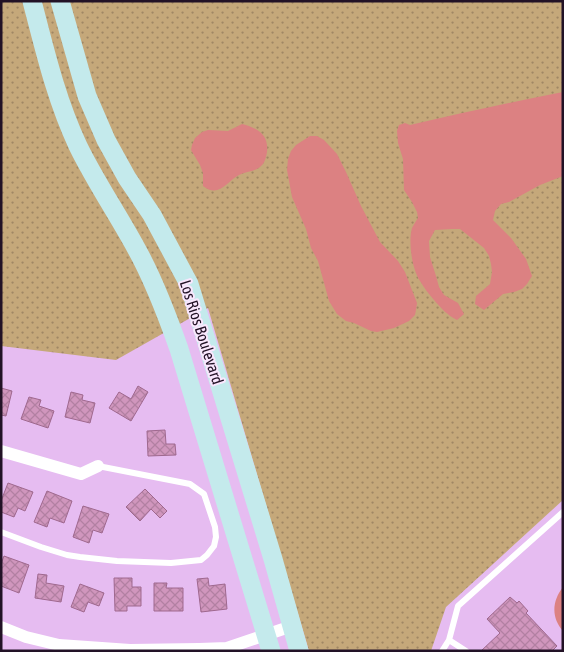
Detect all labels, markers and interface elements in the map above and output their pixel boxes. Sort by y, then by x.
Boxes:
street label: Los Rios Boulevard [177,277,227,387]

